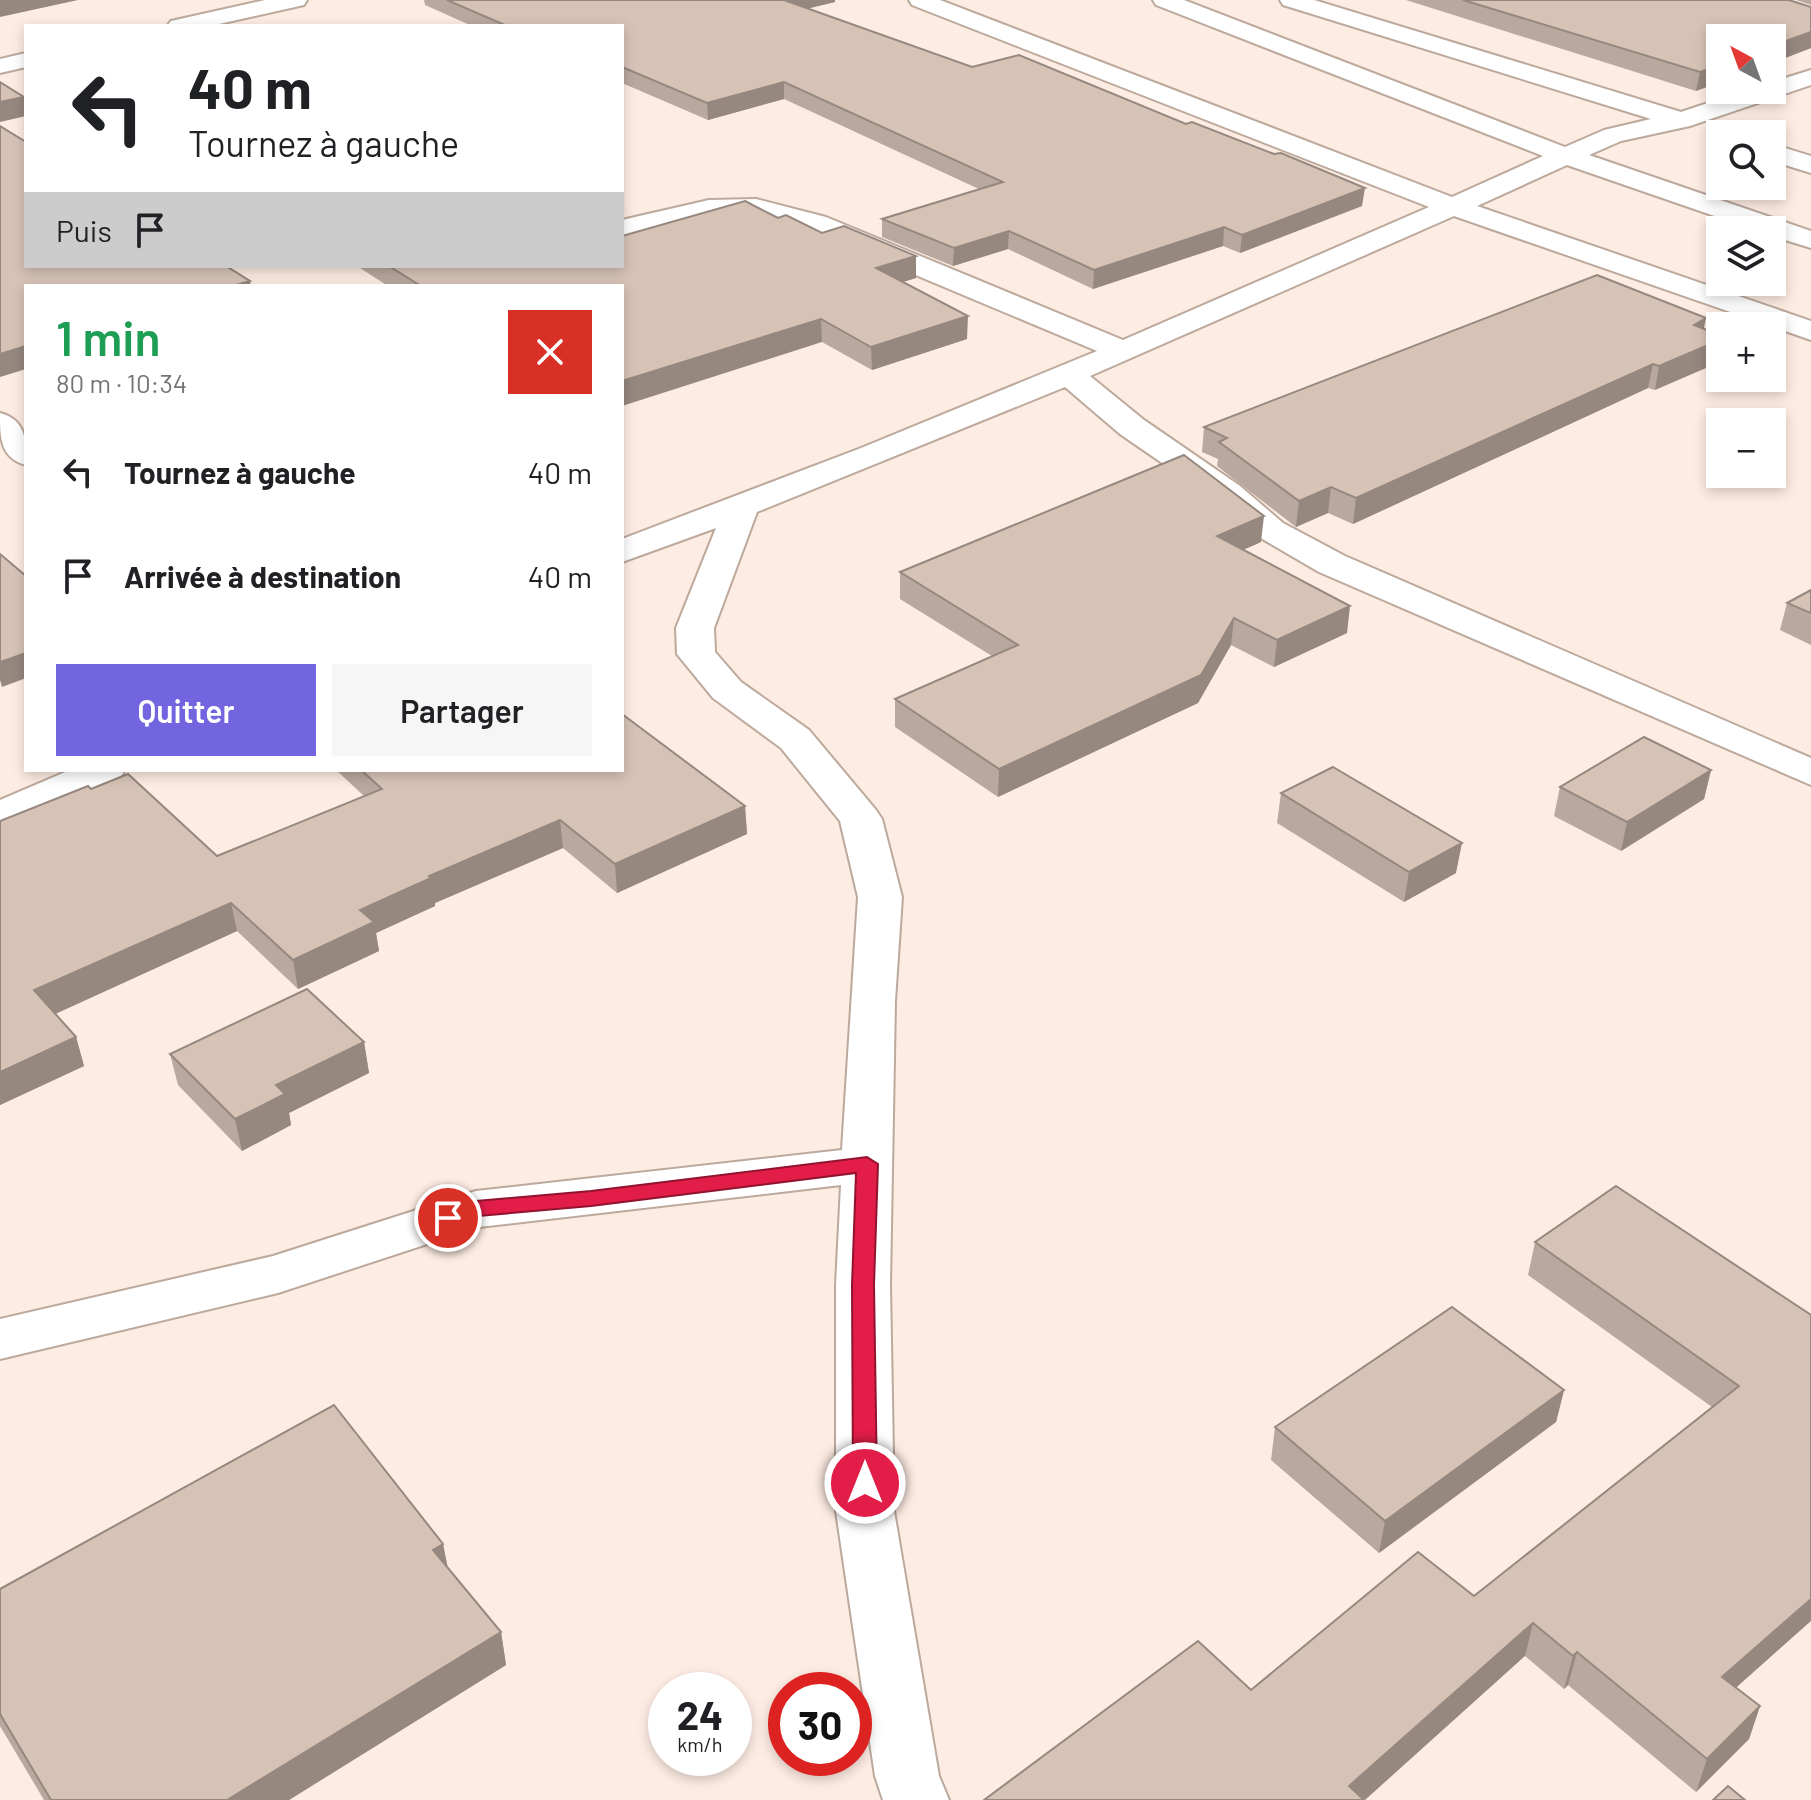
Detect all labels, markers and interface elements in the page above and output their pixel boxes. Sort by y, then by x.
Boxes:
north arrow [1706,24,1786,104]
map controls [1706,24,1786,488]
text: 40 m [188,53,312,120]
icon: left [56,56,160,160]
button: search [1706,120,1786,200]
text: Tournez à gauche [188,121,459,164]
icon: arrive [128,208,172,252]
text: Puis [56,212,112,248]
button: layers [1706,216,1786,296]
text: 1 min [56,308,161,366]
button: close [508,310,592,394]
button: + [1706,312,1786,392]
text: 80 m · 10:34 [56,367,187,398]
button: − [1706,408,1786,488]
icon: left [56,450,100,494]
text: Tournez à gauche [124,454,356,490]
text: 40 m [528,454,592,490]
icon: arrive [56,554,100,598]
text: Arrivée à destination [124,558,401,594]
text: 40 m [528,558,592,594]
button: Quitter [56,664,316,756]
button: Partager [332,664,592,756]
pin [414,1184,482,1252]
icon: arrive [426,1196,470,1240]
position arrow [823,1441,907,1525]
speed limit sign: 30 [768,1672,872,1776]
text: 24 [677,1690,723,1738]
text: km/h [677,1732,723,1756]

